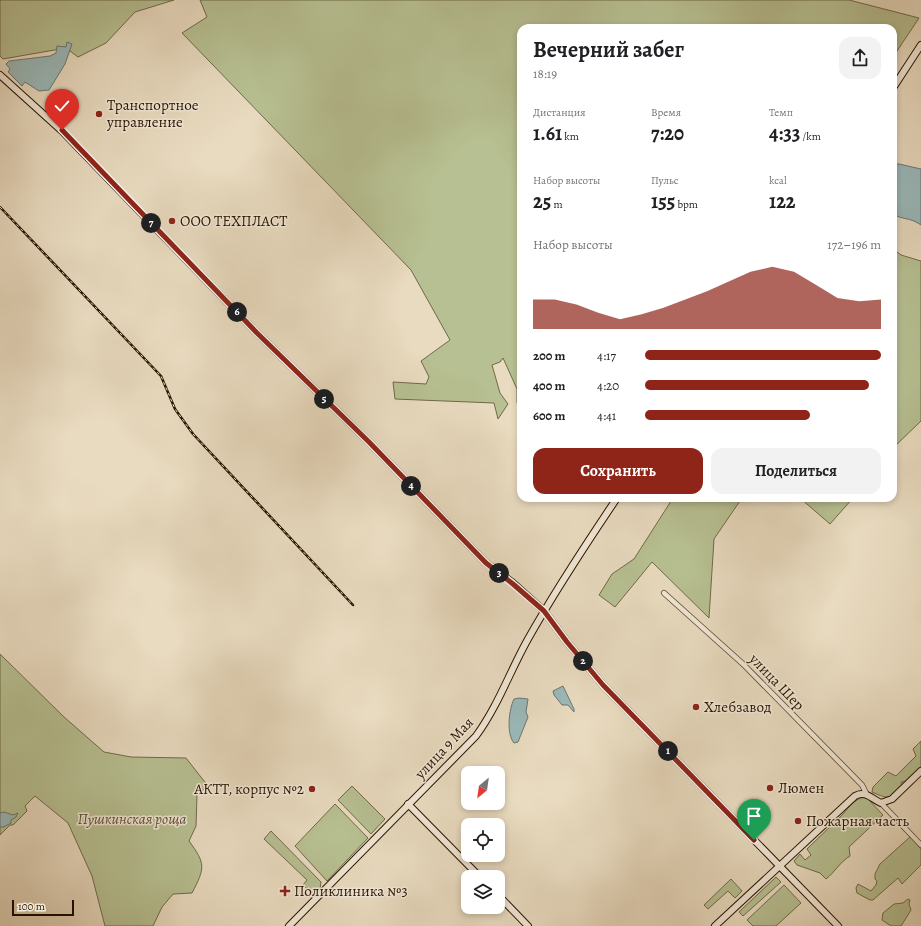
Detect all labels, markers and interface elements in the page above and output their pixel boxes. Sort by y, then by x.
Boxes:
text: Вечерний забег [533,35,684,65]
button: share [839,37,881,79]
text: 18:19 [533,65,557,82]
pin [45,89,79,130]
icon: check [51,95,73,117]
place label: Транспортное управление [106,95,199,132]
text: Дистанция [533,105,585,120]
text: Время [651,105,681,120]
text: Темп [769,105,793,120]
marker: Транспортное управление [94,109,104,119]
text: 1.61 [533,120,562,147]
text: 7:20 [651,120,684,147]
text: 4:33 [769,120,800,147]
text: km [562,129,579,144]
text: /km [800,129,821,144]
text: Набор высоты [533,173,600,188]
text: Пульс [651,173,679,188]
text: kcal [769,173,787,188]
text: 25 [533,188,551,215]
text: 155 [651,188,675,215]
text: 122 [769,188,795,215]
text: m [551,197,563,212]
text: bpm [675,197,698,212]
place label: ООО ТЕХПЛАСТ [180,211,288,231]
pin: 7 [141,213,161,233]
text: 7 [149,215,153,230]
marker: ООО ТЕХПЛАСТ [167,216,177,226]
text: Набор высоты [533,236,613,253]
text: 172–196 m [827,236,881,253]
pin: 6 [227,302,247,322]
text: 6 [234,304,240,319]
text: 200 m [533,347,566,364]
text: 4:17 [597,347,616,364]
text: 400 m [533,377,565,394]
text: 4:20 [597,377,619,394]
pin: 5 [314,389,334,409]
text: 5 [322,391,326,406]
text: 600 m [533,407,565,424]
text: 4:41 [597,407,616,424]
button: Сохранить [533,448,703,494]
button: Поделиться [711,448,881,494]
pin: 4 [401,476,421,496]
text: 4 [408,478,414,493]
pin: 3 [489,563,509,583]
text: 3 [497,565,501,580]
street label: улица Шер [744,649,809,715]
pin: 2 [573,651,593,671]
text: 2 [580,653,586,668]
place label: Хлебзавод [704,697,771,717]
marker: Хлебзавод [691,702,701,712]
street label: улица 9 Мая [409,713,478,784]
pin: 1 [658,741,678,761]
text: 1 [666,743,670,758]
north arrow [461,766,505,810]
map controls [461,766,505,914]
place label: Люмен [778,778,825,798]
place label: АКТТ, корпус №2 [193,779,304,799]
marker: Люмен [765,783,775,793]
marker: АКТТ, корпус №2 [307,784,317,794]
pin [737,799,771,840]
icon: arrive [743,805,765,827]
park label: Пушкинская роща [78,809,186,829]
place label: Пожарная часть [806,811,910,831]
marker: Пожарная часть [793,816,803,826]
button: locate [461,818,505,862]
button: layers [461,870,505,914]
place label: Поликлиника №3 [294,881,408,901]
marker: Поликлиника №3 [279,885,291,897]
scale bar [12,898,74,917]
text: 100 m [18,899,45,914]

